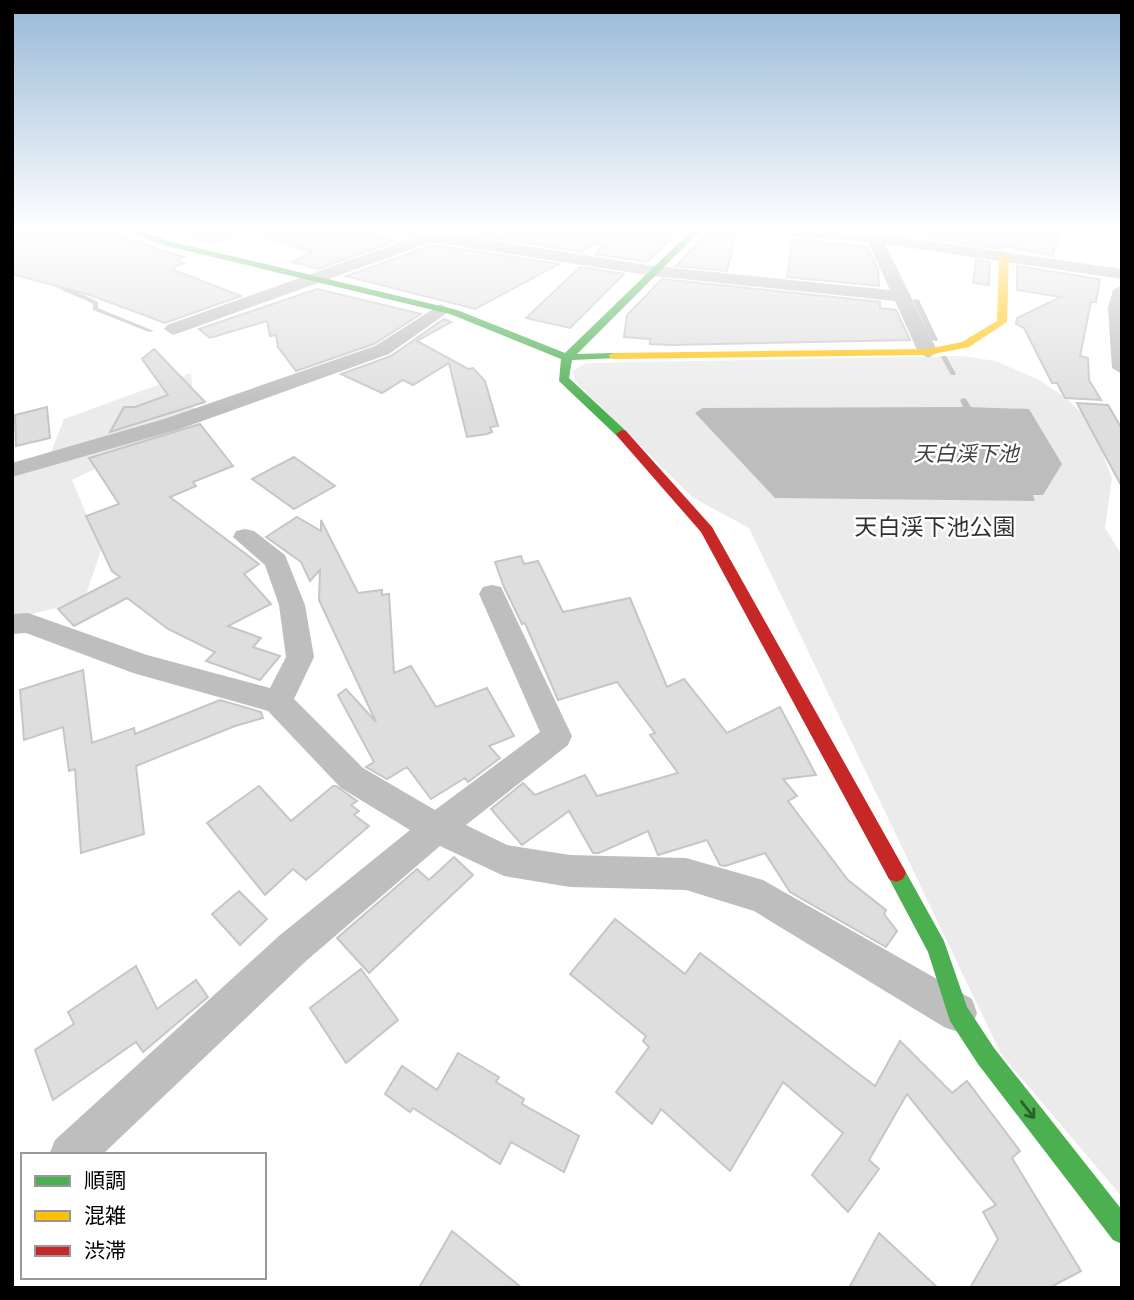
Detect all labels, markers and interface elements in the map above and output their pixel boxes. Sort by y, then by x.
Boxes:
water label: 天白渓下池 [914,439,1020,467]
park label: 天白渓下池公園 [855,510,1016,542]
one-way arrow [1021,1101,1036,1119]
legend [21,1153,266,1279]
text: 順調 [84,1166,126,1194]
text: 混雑 [84,1201,126,1229]
text: 渋滞 [84,1236,126,1264]

